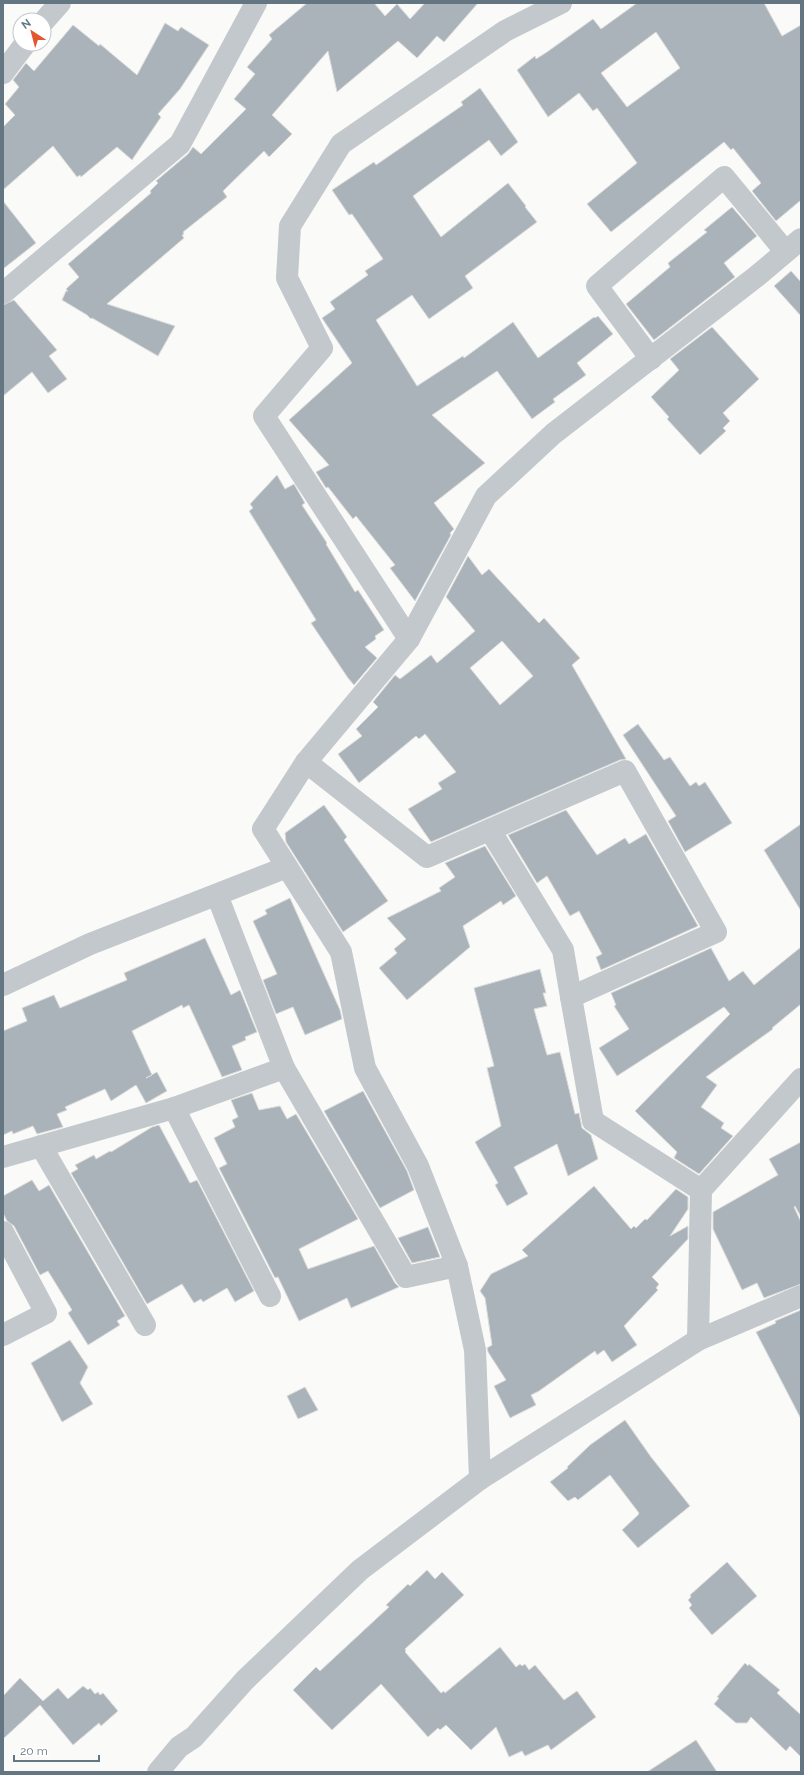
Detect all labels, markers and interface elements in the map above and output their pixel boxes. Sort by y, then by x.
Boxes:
north arrow [12,12,52,52]
text: N [19,17,34,32]
scale bar [14,1737,99,1763]
text: 20 m [20,1744,48,1758]

